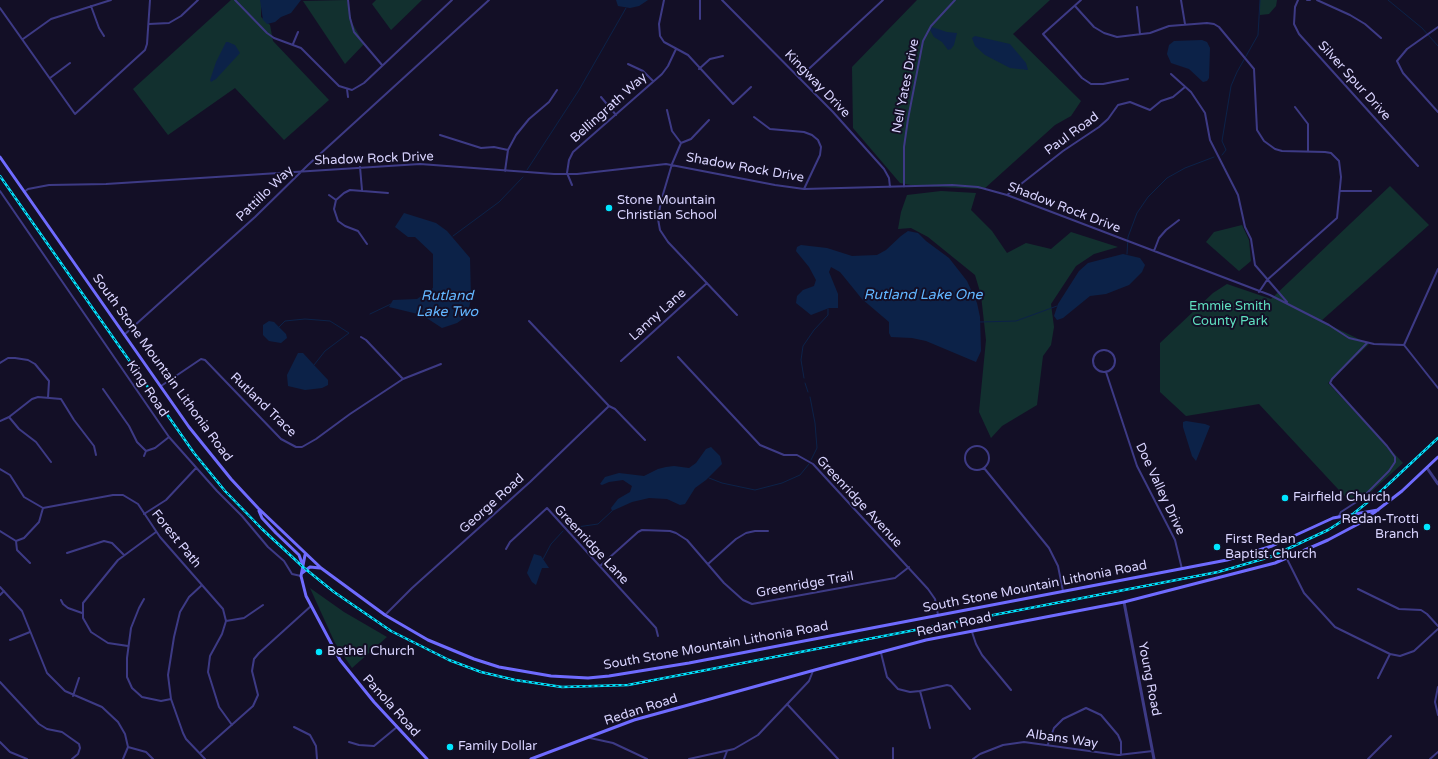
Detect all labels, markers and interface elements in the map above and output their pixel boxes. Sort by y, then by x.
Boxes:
street label: Nell Yates Drive [889,38,923,134]
street label: Silver Spur Drive [1314,38,1394,124]
street label: Kingway Drive [781,47,853,121]
street label: Bellingrath Way [568,70,650,146]
street label: Paul Road [1042,109,1102,159]
street label: Shadow Rock Drive [314,149,434,169]
street label: Shadow Rock Drive [685,150,805,186]
street label: Pattillo Way [233,163,297,225]
street label: Shadow Rock Drive [1005,179,1123,237]
place label: Stone Mountain Christian School [617,193,717,224]
marker: Stone Mountain Christian School [604,203,614,213]
street label: South Stone Mountain Lithonia Road [89,271,235,465]
street label: Lanny Lane [626,285,690,345]
water label: Rutland Lake One [864,287,982,303]
water label: Rutland Lake Two [416,288,478,320]
park label: Emmie Smith County Park [1189,299,1271,330]
street label: King Road [123,358,171,420]
street label: Rutland Trace [227,370,299,440]
street label: Doe Valley Drive [1132,440,1188,538]
street label: Greenridge Avenue [813,453,905,551]
street label: George Road [456,471,528,537]
place label: Fairfield Church [1293,490,1390,506]
marker: Fairfield Church [1280,493,1290,503]
street label: Greenridge Lane [550,502,632,588]
street label: Forest Path [148,507,204,571]
place label: Redan-Trotti Branch [1342,512,1419,543]
marker: Redan-Trotti Branch [1422,522,1432,532]
place label: First Redan Baptist Church [1225,532,1317,563]
marker: First Redan Baptist Church [1212,542,1222,552]
street label: South Stone Mountain Lithonia Road [922,558,1148,616]
street label: Greenridge Trail [755,569,855,601]
street label: Redan Road [915,609,993,641]
street label: South Stone Mountain Lithonia Road [602,619,830,673]
street label: Young Road [1134,641,1164,717]
place label: Bethel Church [327,644,415,660]
marker: Bethel Church [314,647,324,657]
street label: Panola Road [359,672,423,740]
street label: Redan Road [602,691,680,729]
street label: Albans Way [1025,726,1099,752]
place label: Family Dollar [458,739,537,755]
marker: Family Dollar [445,742,455,752]

